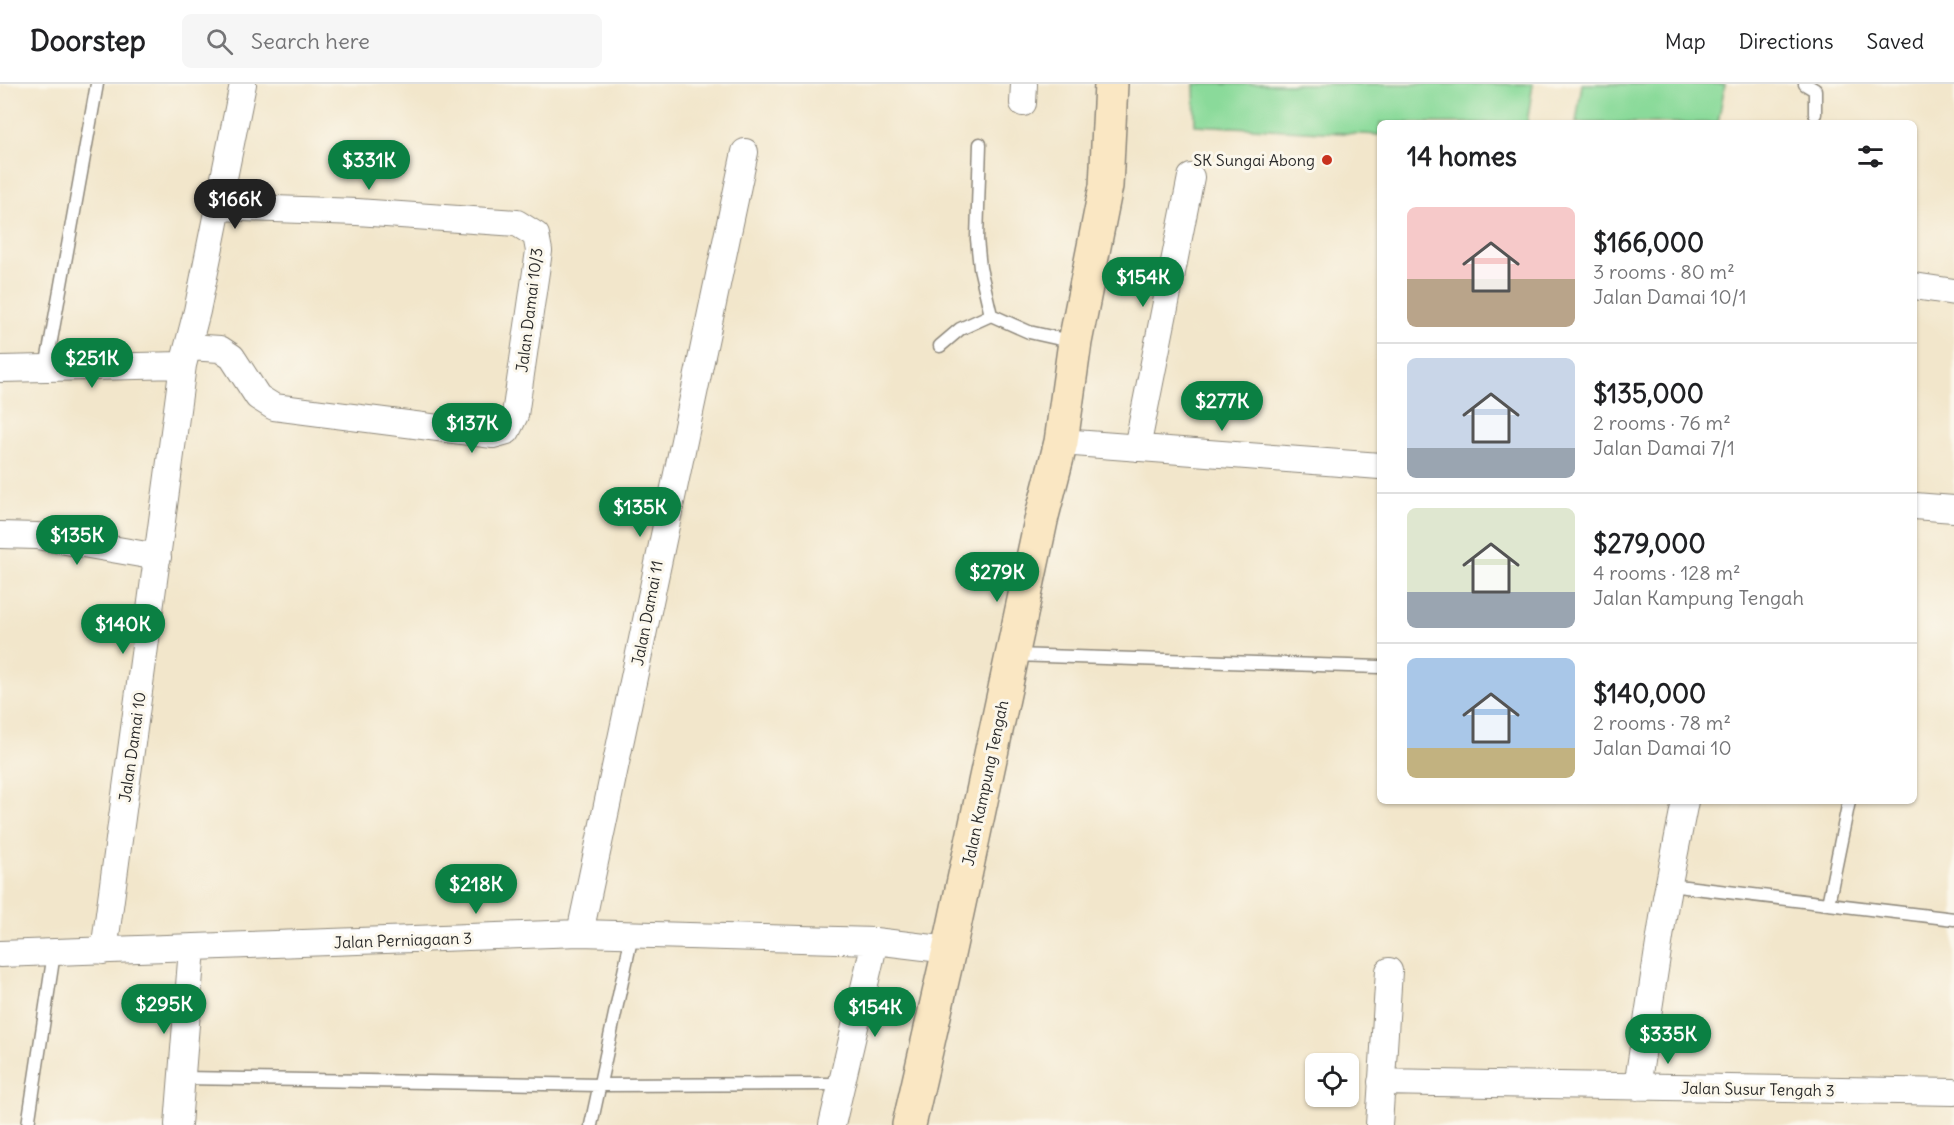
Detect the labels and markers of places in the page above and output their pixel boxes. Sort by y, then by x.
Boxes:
pin: $331K [327,140,411,191]
place label: SK Sungai Abong [1193,150,1315,170]
marker: SK Sungai Abong [1320,153,1334,167]
pin: $166K [193,179,277,230]
pin: $154K [1101,257,1185,308]
pin: $251K [50,338,134,389]
pin: $277K [1180,381,1264,432]
pin: $137K [430,403,514,454]
pin: $135K [598,487,682,538]
pin: $135K [35,515,119,566]
pin: $279K [955,552,1039,603]
pin: $140K [81,604,165,655]
pin: $218K [434,864,518,915]
pin: $295K [122,984,206,1035]
pin: $154K [833,987,917,1038]
pin: $335K [1626,1014,1710,1065]

